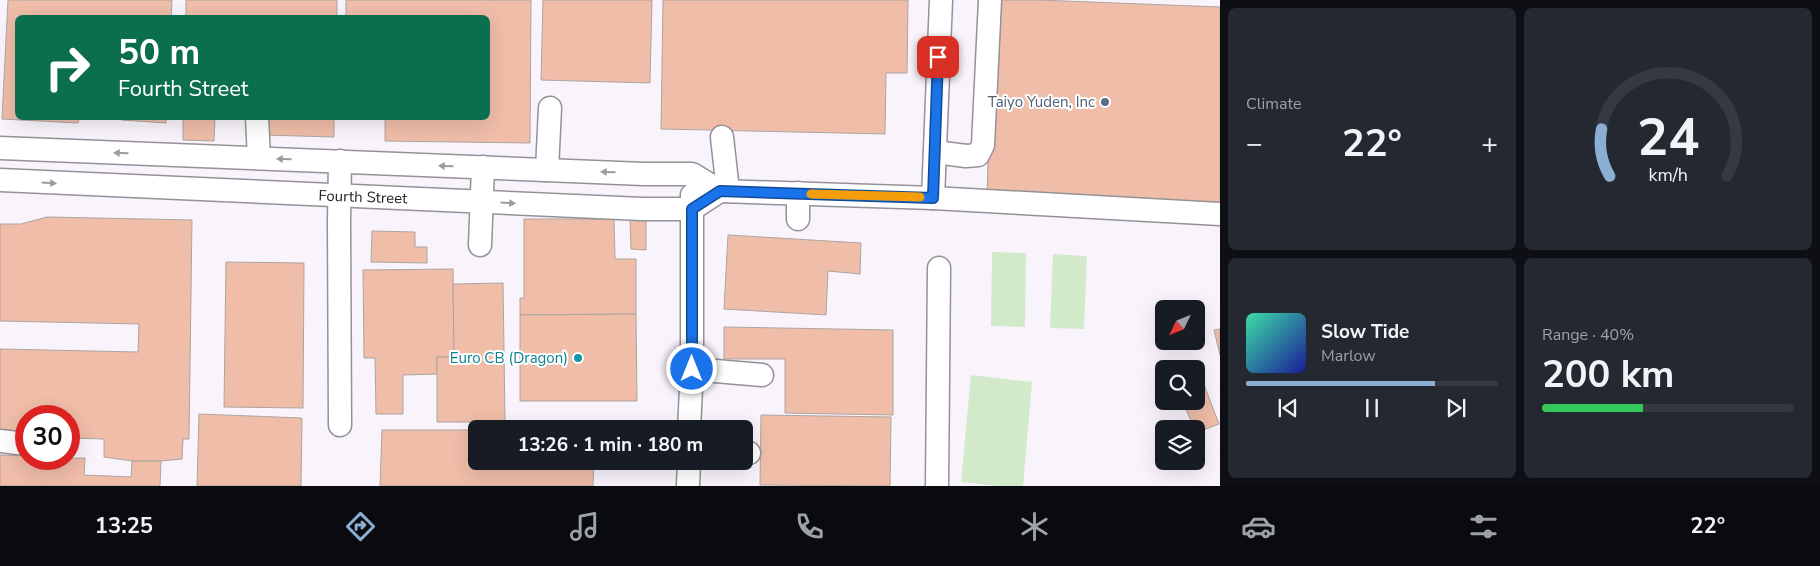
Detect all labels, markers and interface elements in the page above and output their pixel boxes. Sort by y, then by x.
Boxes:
text: 50 m [118,29,200,76]
icon: right [35,35,100,100]
pin [917,36,959,78]
icon: arrive [924,43,952,71]
text: Fourth Street [118,74,249,104]
place label: Taiyo Yuden, Inc [988,92,1095,112]
text: Climate [1246,93,1301,115]
marker: Taiyo Yuden, Inc [1099,96,1111,108]
text: 24 [1637,102,1699,173]
text: 22° [1342,118,1402,169]
text: − [1246,125,1263,163]
text: + [1481,125,1498,163]
one-way arrow [113,148,129,156]
one-way arrow [275,155,291,163]
one-way arrow [438,161,454,169]
text: km/h [1648,163,1688,187]
one-way arrow [600,168,616,176]
one-way arrow [41,179,57,187]
street label: Fourth Street [318,185,409,209]
one-way arrow [500,199,516,207]
north arrow [1155,300,1205,350]
map controls [1155,300,1205,470]
text: Slow Tide [1321,319,1409,345]
text: Range · 40% [1542,324,1634,346]
position arrow [665,342,717,394]
text: Marlow [1321,345,1376,367]
place label: Euro CB (Dragon) [450,348,568,368]
text: 200 km [1542,349,1674,400]
marker: Euro CB (Dragon) [572,352,584,364]
button: search [1155,360,1205,410]
icon: previous [1274,394,1302,422]
icon: pause [1358,394,1386,422]
icon: next [1442,394,1470,422]
speed limit sign: 30 [15,405,80,470]
button: layers [1155,420,1205,470]
text: 13:26 · 1 min · 180 m [518,432,703,458]
icon: directions [343,509,378,544]
icon: music [567,509,602,544]
icon: phone [792,509,827,544]
icon: climate [1017,509,1052,544]
icon: car [1241,509,1276,544]
icon: filters [1466,509,1501,544]
text: 13:25 [95,511,153,541]
text: 22° [1690,511,1725,541]

